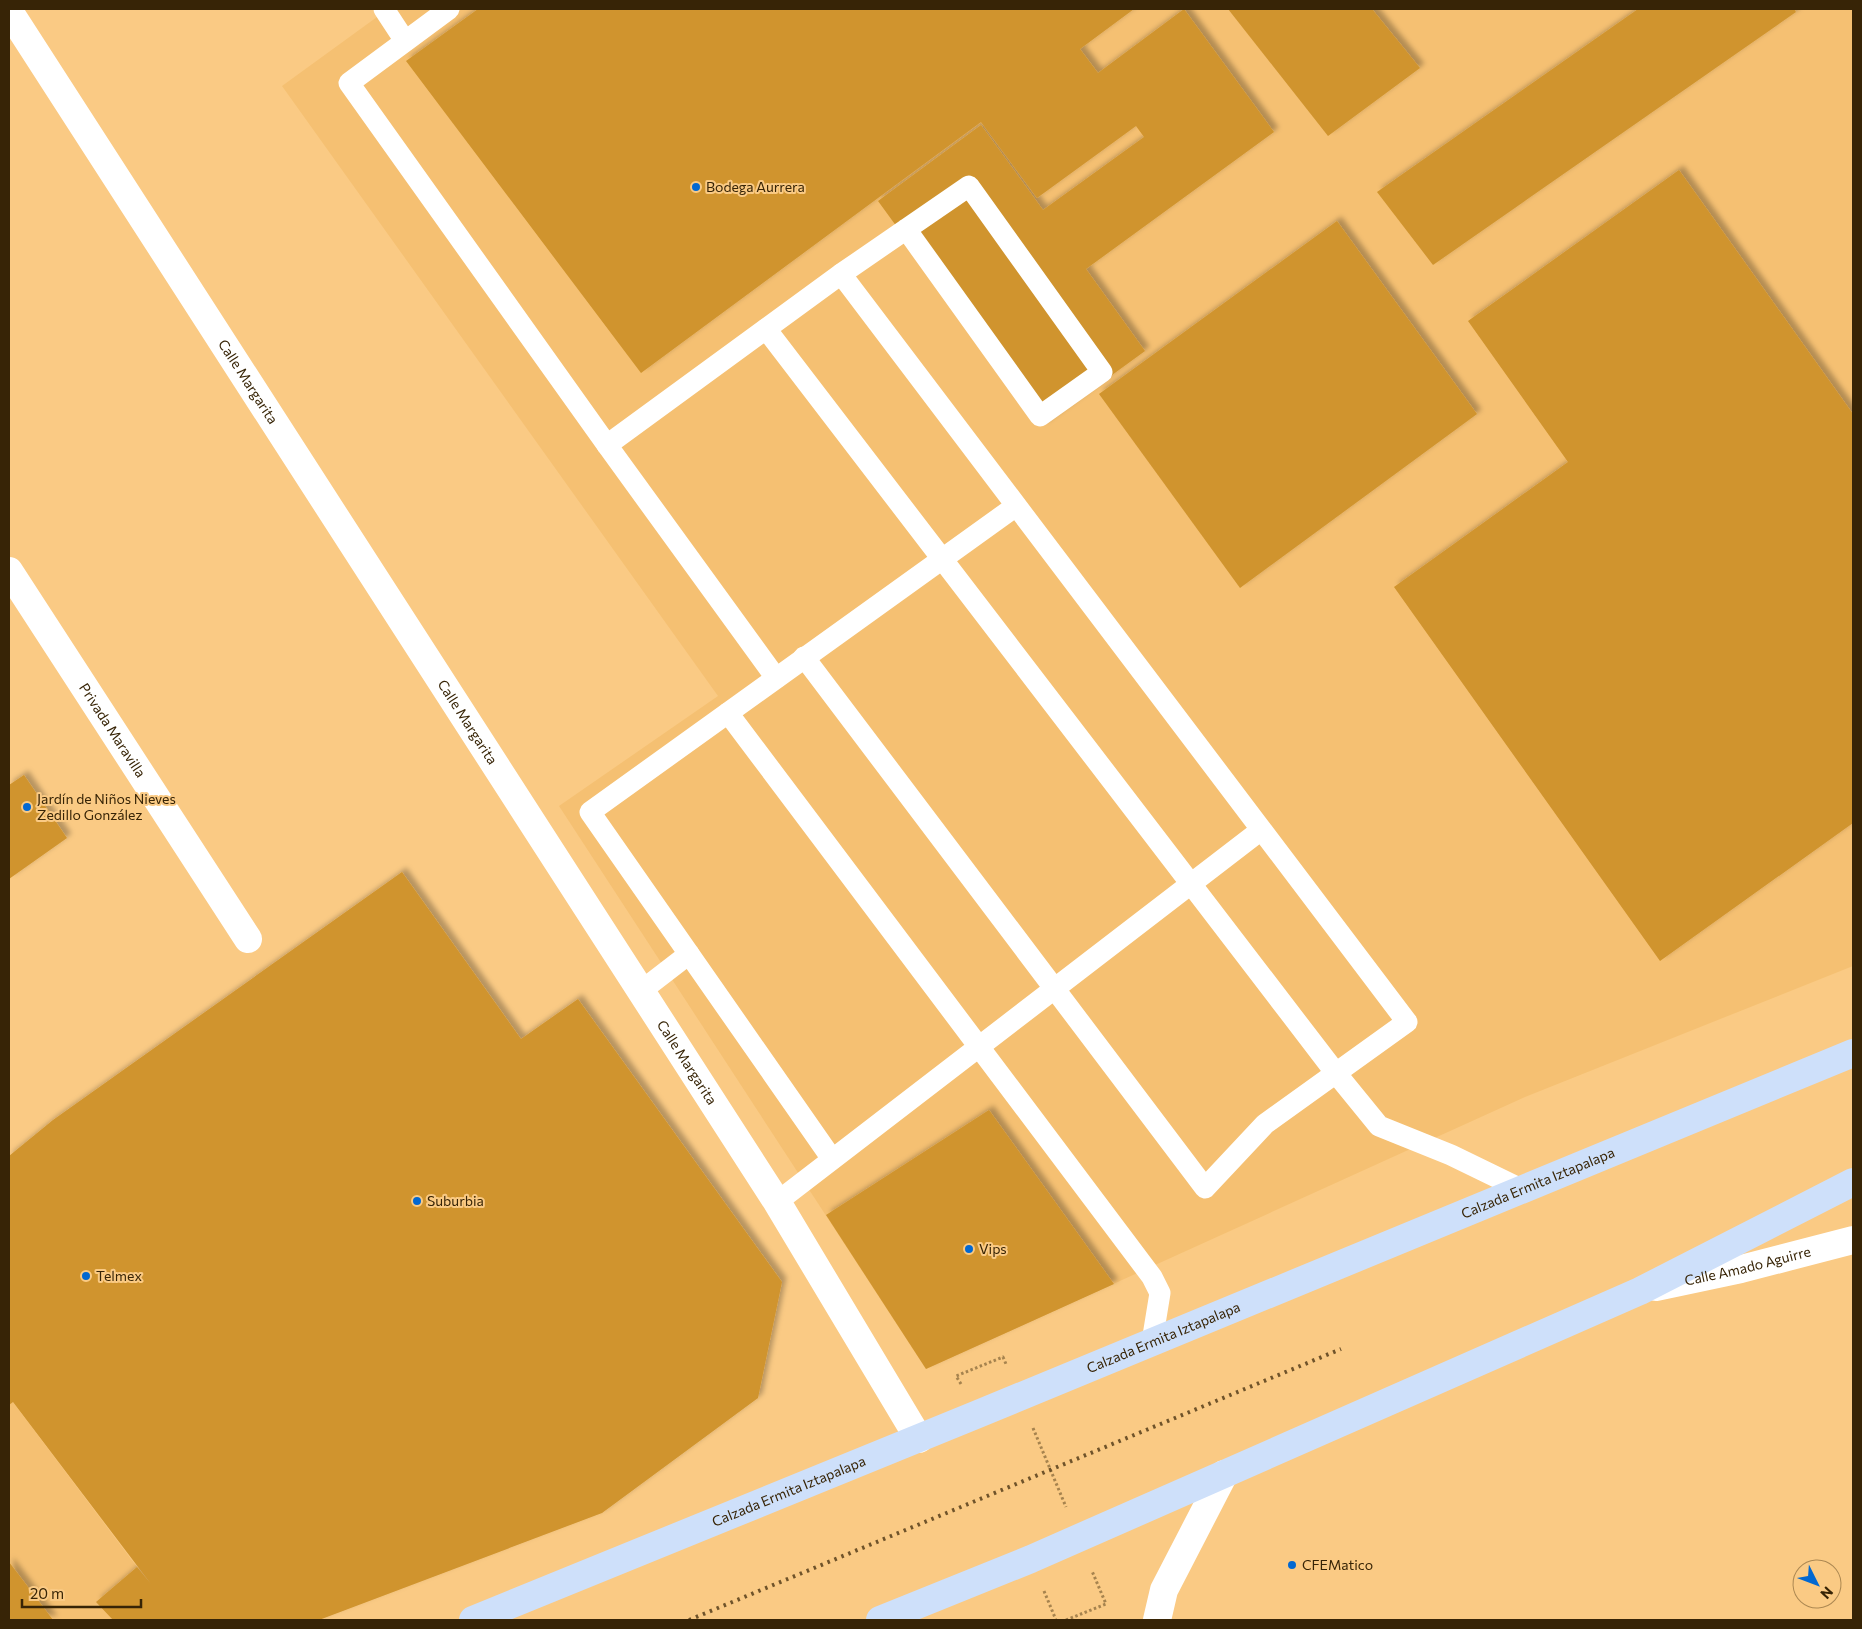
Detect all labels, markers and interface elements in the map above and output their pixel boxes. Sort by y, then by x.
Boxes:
place label: Bodega Aurrera [706,178,805,195]
marker: Bodega Aurrera [690,181,702,193]
street label: Calle Margarita [215,336,282,427]
street label: Calle Margarita [434,676,501,767]
street label: Privada Maravilla [76,680,150,780]
place label: Jardín de Niños Nieves Zedillo González [37,790,176,823]
marker: Jardín de Niños Nieves Zedillo González [21,801,33,813]
street label: Calle Margarita [654,1017,721,1108]
street label: Calzada Ermita Iztapalapa [1458,1143,1617,1222]
place label: Suburbia [427,1192,484,1209]
marker: Suburbia [411,1195,423,1207]
place label: Vips [979,1240,1007,1257]
street label: Calle Amado Aguirre [1683,1242,1812,1289]
marker: Vips [963,1243,975,1255]
place label: Telmex [96,1267,142,1284]
marker: Telmex [80,1270,92,1282]
street label: Calzada Ermita Iztapalapa [1084,1298,1243,1376]
street label: Calzada Ermita Iztapalapa [709,1452,868,1530]
place label: CFEMatico [1302,1556,1373,1573]
marker: CFEMatico [1286,1559,1298,1571]
north arrow [1792,1559,1842,1609]
scale bar [22,1576,141,1608]
text: N [1817,1583,1837,1603]
text: 20 m [30,1584,64,1602]

